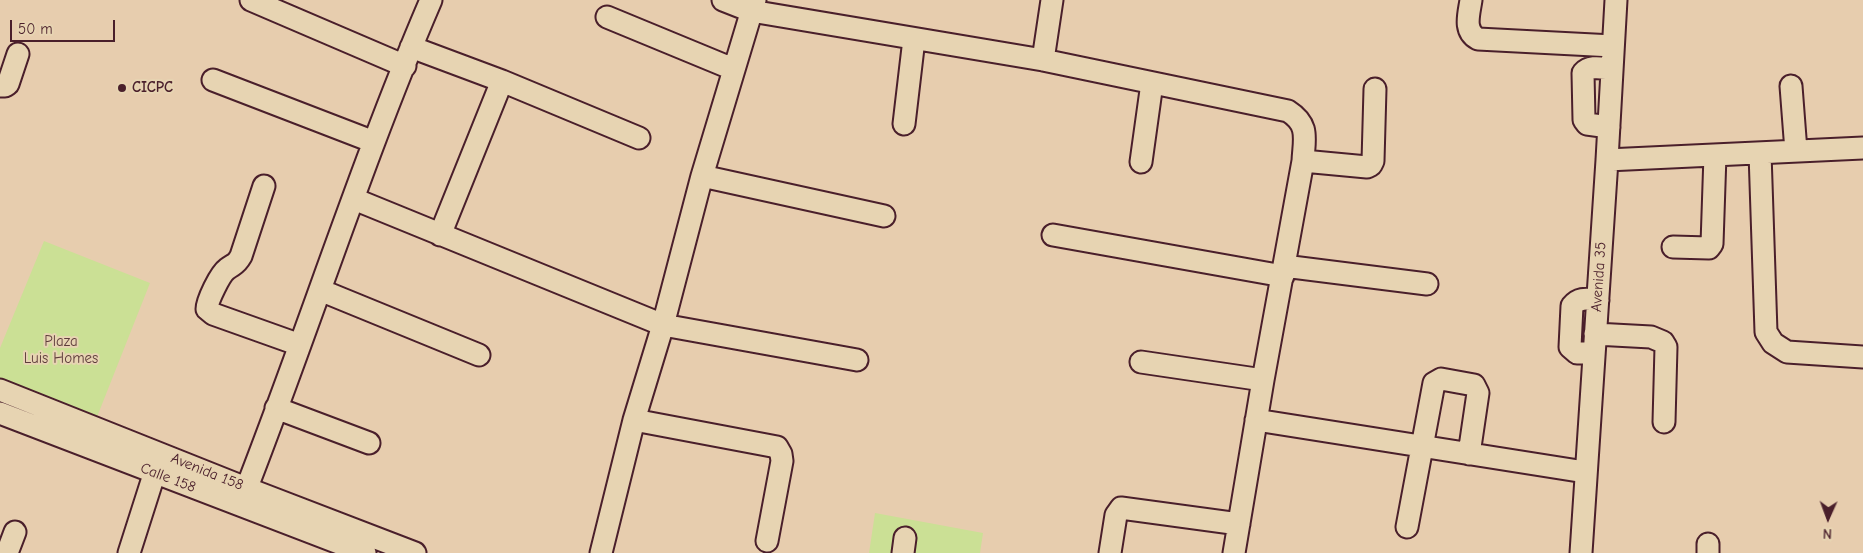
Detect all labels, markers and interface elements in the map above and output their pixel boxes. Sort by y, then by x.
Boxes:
scale bar [12,10,118,42]
text: 50 m [18,20,53,38]
place label: CICPC [132,79,173,97]
marker: CICPC [116,82,128,94]
street label: Avenida 35 [1588,241,1610,313]
park label: Plaza Luis Homes [24,333,98,368]
street label: Avenida 158 [168,449,246,495]
street label: Calle 158 [138,459,198,497]
north arrow [1803,493,1853,543]
text: N [1823,525,1832,542]

